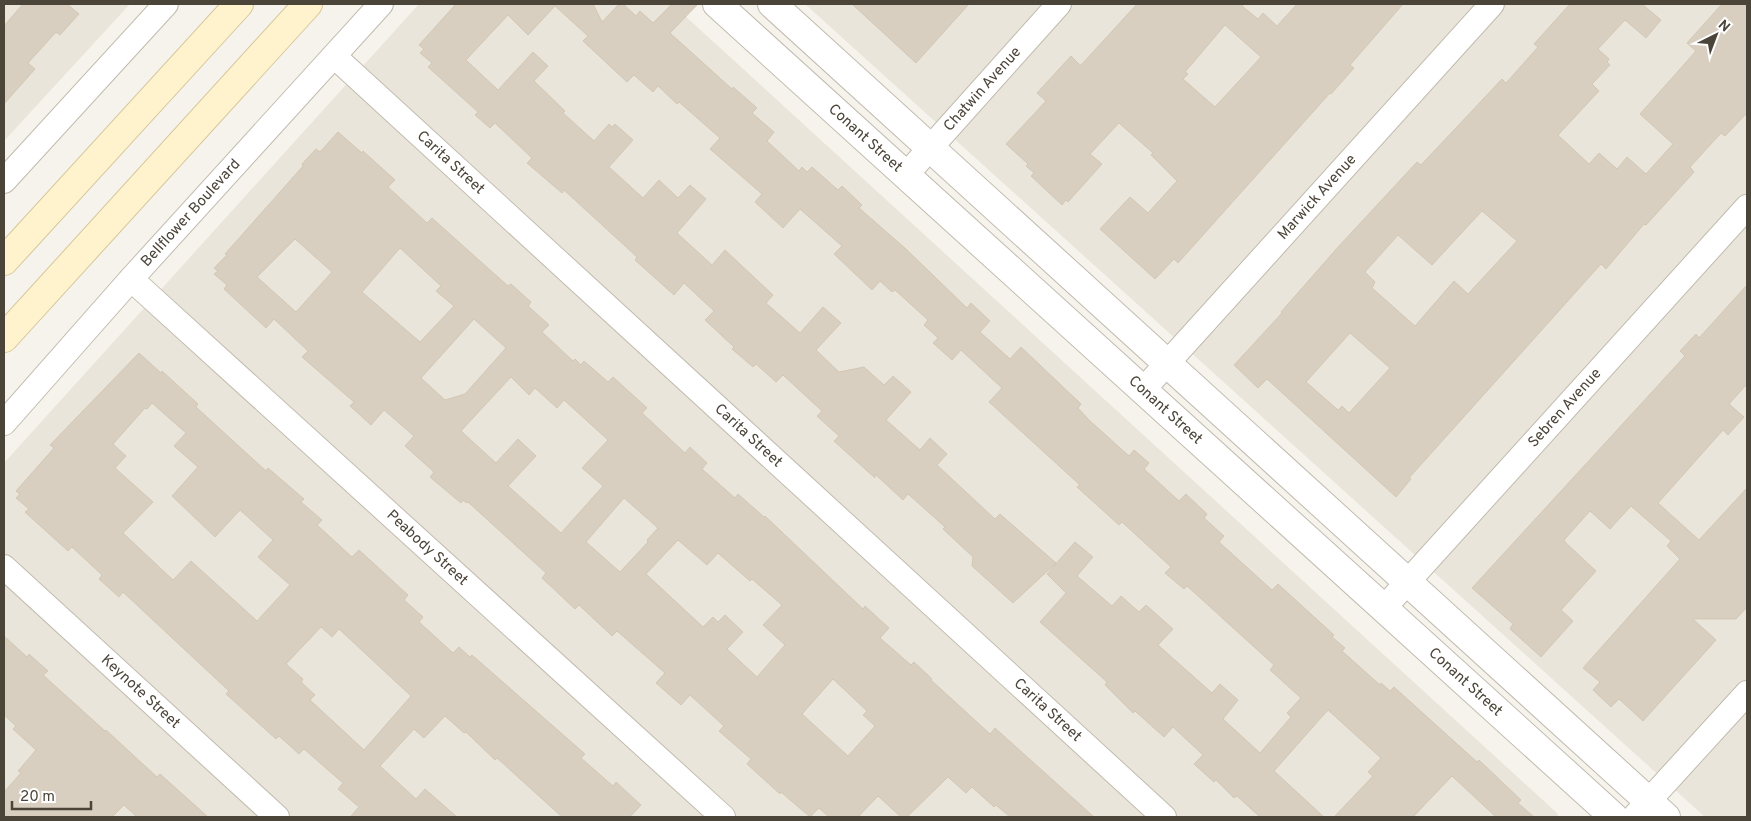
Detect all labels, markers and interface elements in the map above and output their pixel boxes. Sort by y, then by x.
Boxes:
north arrow [1691,10,1741,60]
text: N [1714,17,1733,36]
street label: Chatwin Avenue [940,43,1026,136]
street label: Conant Street [824,100,906,177]
street label: Carita Street [412,127,488,199]
street label: Marwick Avenue [1274,150,1361,244]
street label: Bellflower Boulevard [137,155,245,271]
street label: Sebren Avenue [1524,365,1606,452]
street label: Conant Street [1124,372,1206,449]
street label: Carita Street [710,400,786,472]
street label: Peabody Street [382,506,472,590]
street label: Conant Street [1424,644,1506,721]
street label: Keynote Street [97,651,184,733]
street label: Carita Street [1010,674,1085,746]
scale bar [12,778,91,810]
text: 20 m [20,788,55,807]

